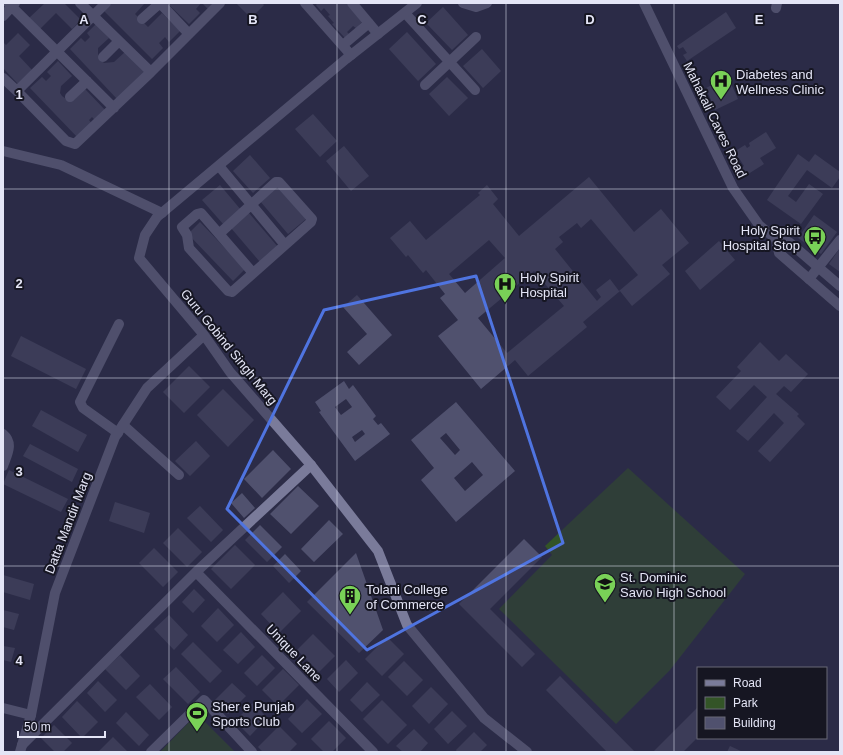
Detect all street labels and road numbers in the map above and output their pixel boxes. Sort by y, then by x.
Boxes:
street label: Mahakali Caves Road [680,60,750,180]
street label: Guru Gobind Singh Marg [178,286,280,408]
street label: Datta Mandir Marg [42,470,94,576]
street label: Unique Lane [263,621,325,685]

